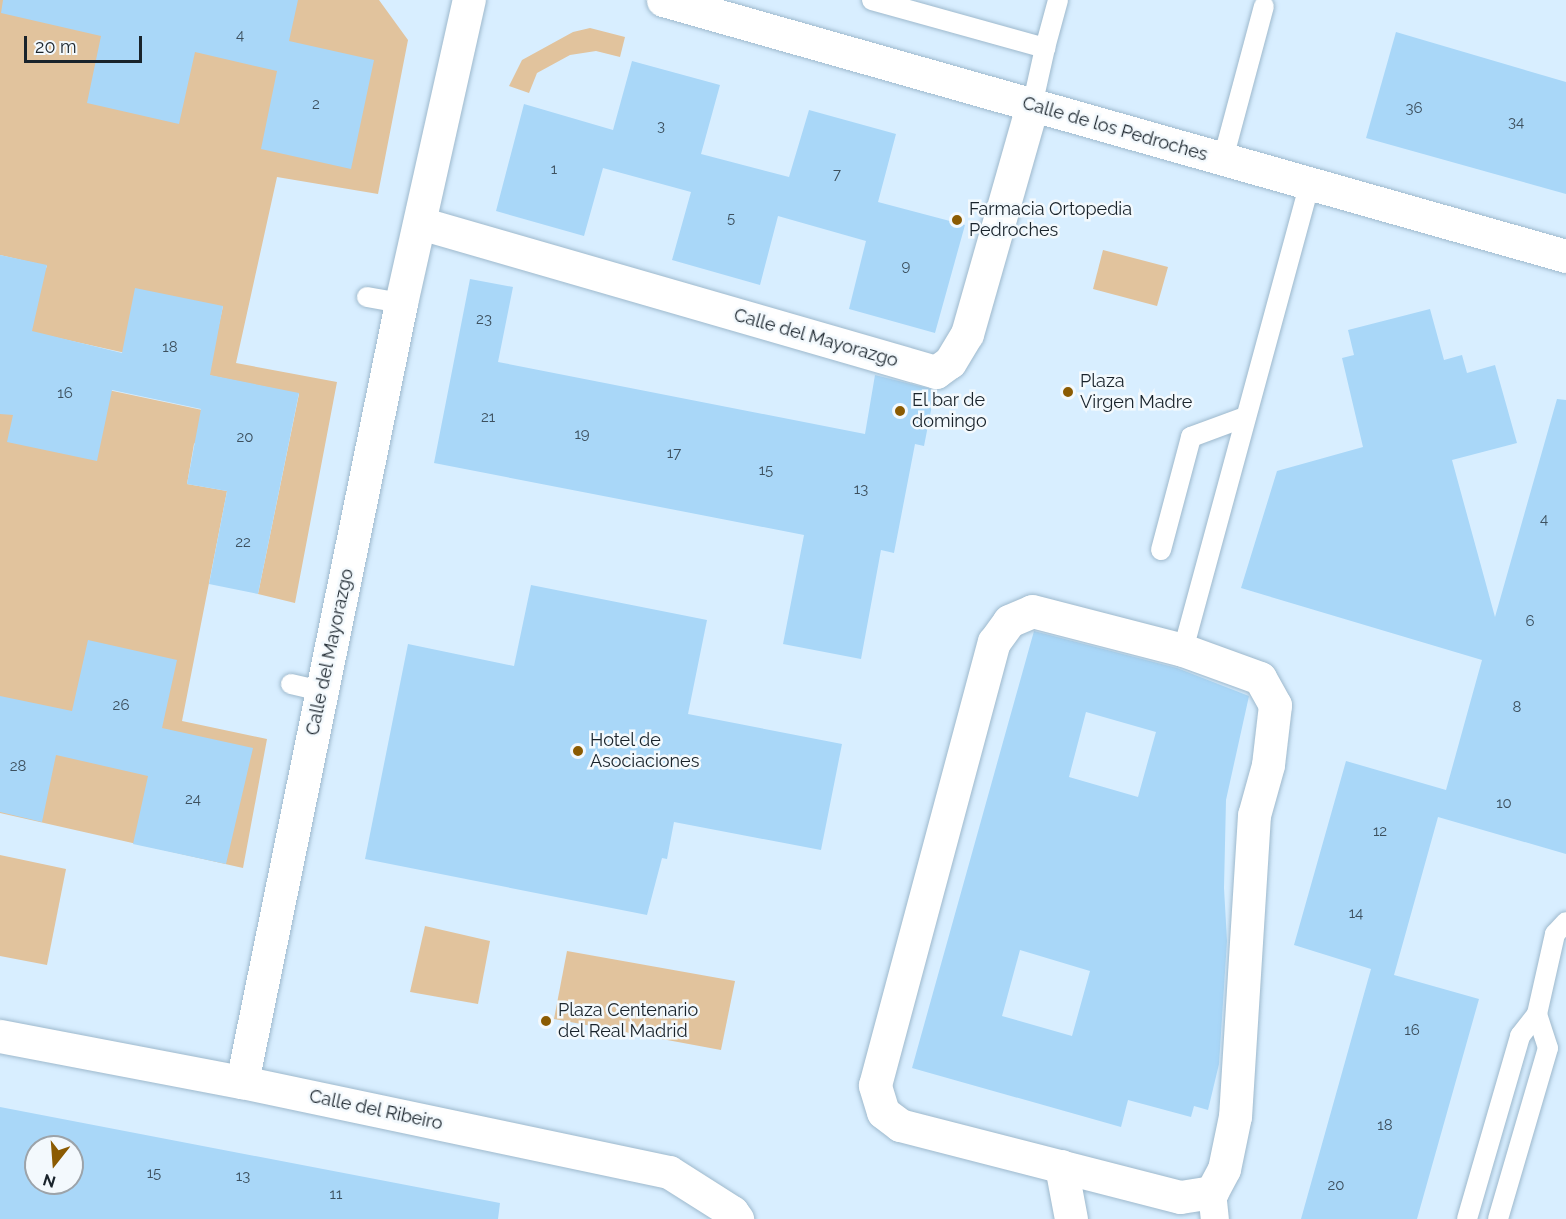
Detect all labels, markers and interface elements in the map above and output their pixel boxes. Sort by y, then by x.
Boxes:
scale bar [27,24,146,62]
house number: 4 [236,27,244,45]
text: 20 m [35,36,77,57]
street label: Calle de los Pedroches [1020,92,1210,166]
house number: 2 [312,96,320,114]
house number: 36 [1405,100,1423,118]
house number: 34 [1508,114,1524,132]
house number: 3 [657,118,665,136]
house number: 1 [551,161,557,179]
house number: 7 [833,166,841,184]
place label: Farmacia Ortopedia Pedroches [969,199,1132,242]
house number: 5 [727,210,735,228]
marker: Farmacia Ortopedia Pedroches [950,213,964,227]
house number: 9 [902,258,910,276]
street label: Calle del Mayorazgo [731,304,901,372]
house number: 23 [476,311,492,329]
house number: 18 [162,339,178,357]
place label: Plaza Virgen Madre [1080,371,1192,413]
house number: 16 [57,385,73,403]
marker: Plaza Virgen Madre [1061,385,1075,399]
place label: El bar de domingo [912,390,987,432]
marker: El bar de domingo [893,404,907,418]
house number: 21 [481,409,495,427]
house number: 19 [574,426,590,444]
house number: 20 [237,429,253,447]
house number: 17 [667,445,681,463]
house number: 15 [759,462,773,480]
house number: 13 [854,481,868,499]
house number: 4 [1540,511,1548,529]
house number: 22 [235,534,251,552]
street label: Calle del Mayorazgo [302,566,358,738]
house number: 6 [1525,613,1535,631]
house number: 26 [113,697,129,715]
house number: 8 [1513,699,1521,717]
place label: Hotel de Asociaciones [590,730,699,772]
marker: Hotel de Asociaciones [571,744,585,758]
house number: 28 [10,758,26,776]
house number: 24 [185,791,201,809]
house number: 10 [1496,795,1512,813]
house number: 12 [1373,823,1387,841]
house number: 14 [1349,905,1363,923]
place label: Plaza Centenario del Real Madrid [558,1000,698,1042]
marker: Plaza Centenario del Real Madrid [539,1014,553,1028]
house number: 16 [1404,1022,1420,1040]
street label: Calle del Ribeiro [307,1085,445,1135]
house number: 18 [1377,1117,1393,1135]
north arrow [24,1135,84,1195]
house number: 15 [147,1165,161,1183]
house number: 13 [236,1168,250,1186]
text: N [41,1170,58,1192]
house number: 20 [1328,1177,1344,1195]
house number: 11 [330,1186,342,1204]

